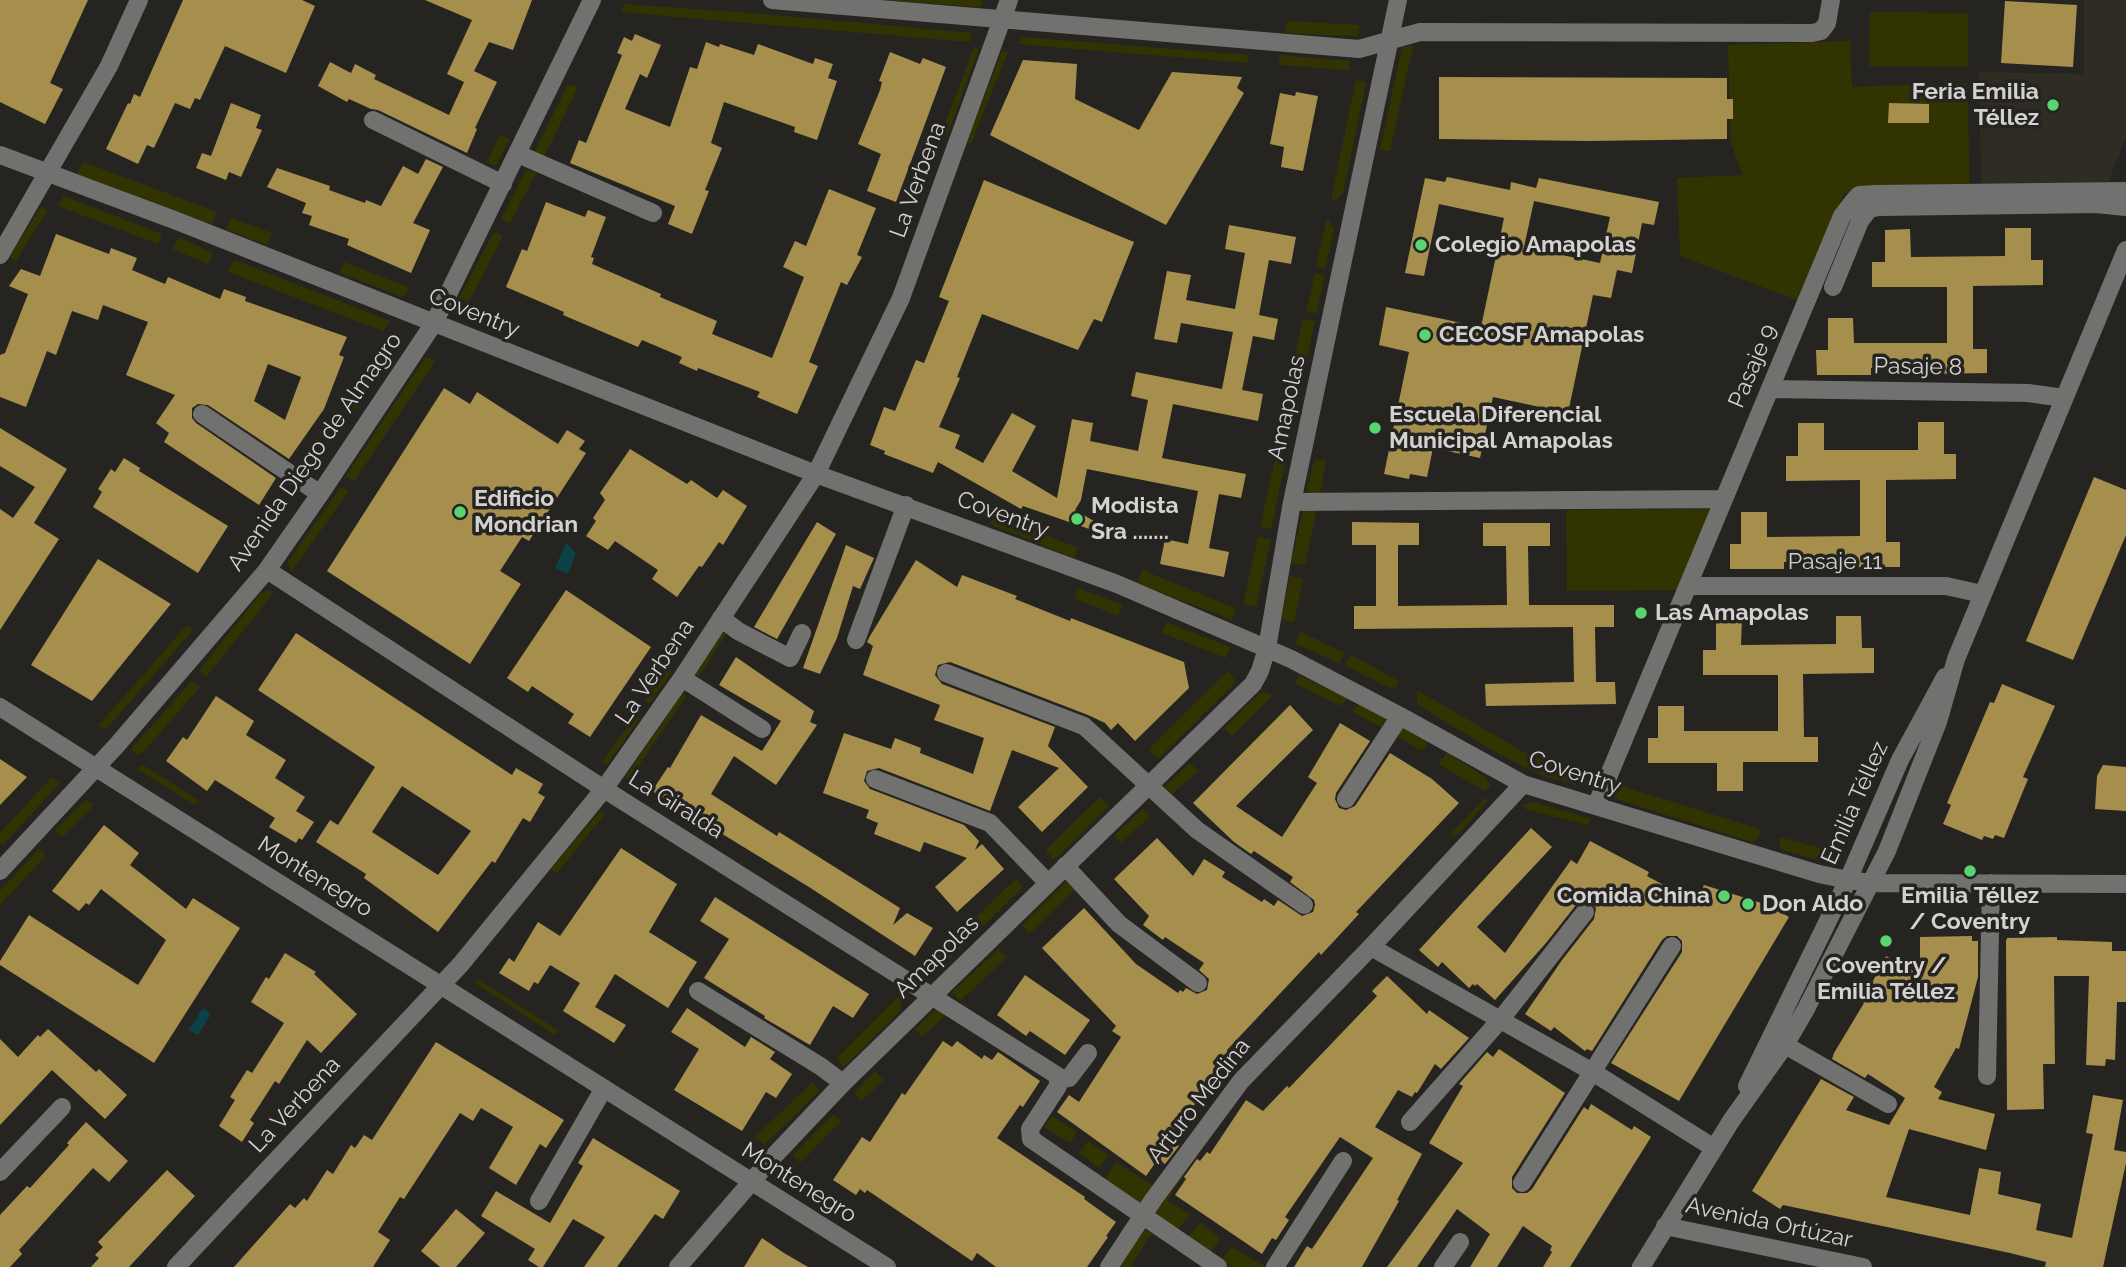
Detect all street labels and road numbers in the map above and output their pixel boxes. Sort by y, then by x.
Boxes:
street label: La Verbena [884,118,952,242]
street label: Coventry [424,282,524,344]
street label: Pasaje 9 [1723,320,1783,412]
street label: Avenida Diego de Almagro [222,327,408,577]
street label: Pasaje 8 [1873,352,1963,382]
street label: Amapolas [1262,353,1312,463]
street label: Coventry [953,486,1053,544]
street label: Pasaje 11 [1788,548,1882,576]
street label: La Verbena [610,614,700,730]
street label: Emilia Téllez [1816,737,1894,869]
street label: Coventry [1525,745,1625,801]
street label: La Giralda [623,765,729,845]
street label: Montenegro [252,831,378,923]
street label: Amapolas [889,910,985,1004]
street label: Arturo Medina [1142,1033,1256,1169]
street label: La Verbena [244,1051,346,1159]
street label: Montenegro [736,1137,862,1229]
street label: Avenida Ortúzar [1683,1192,1855,1254]

